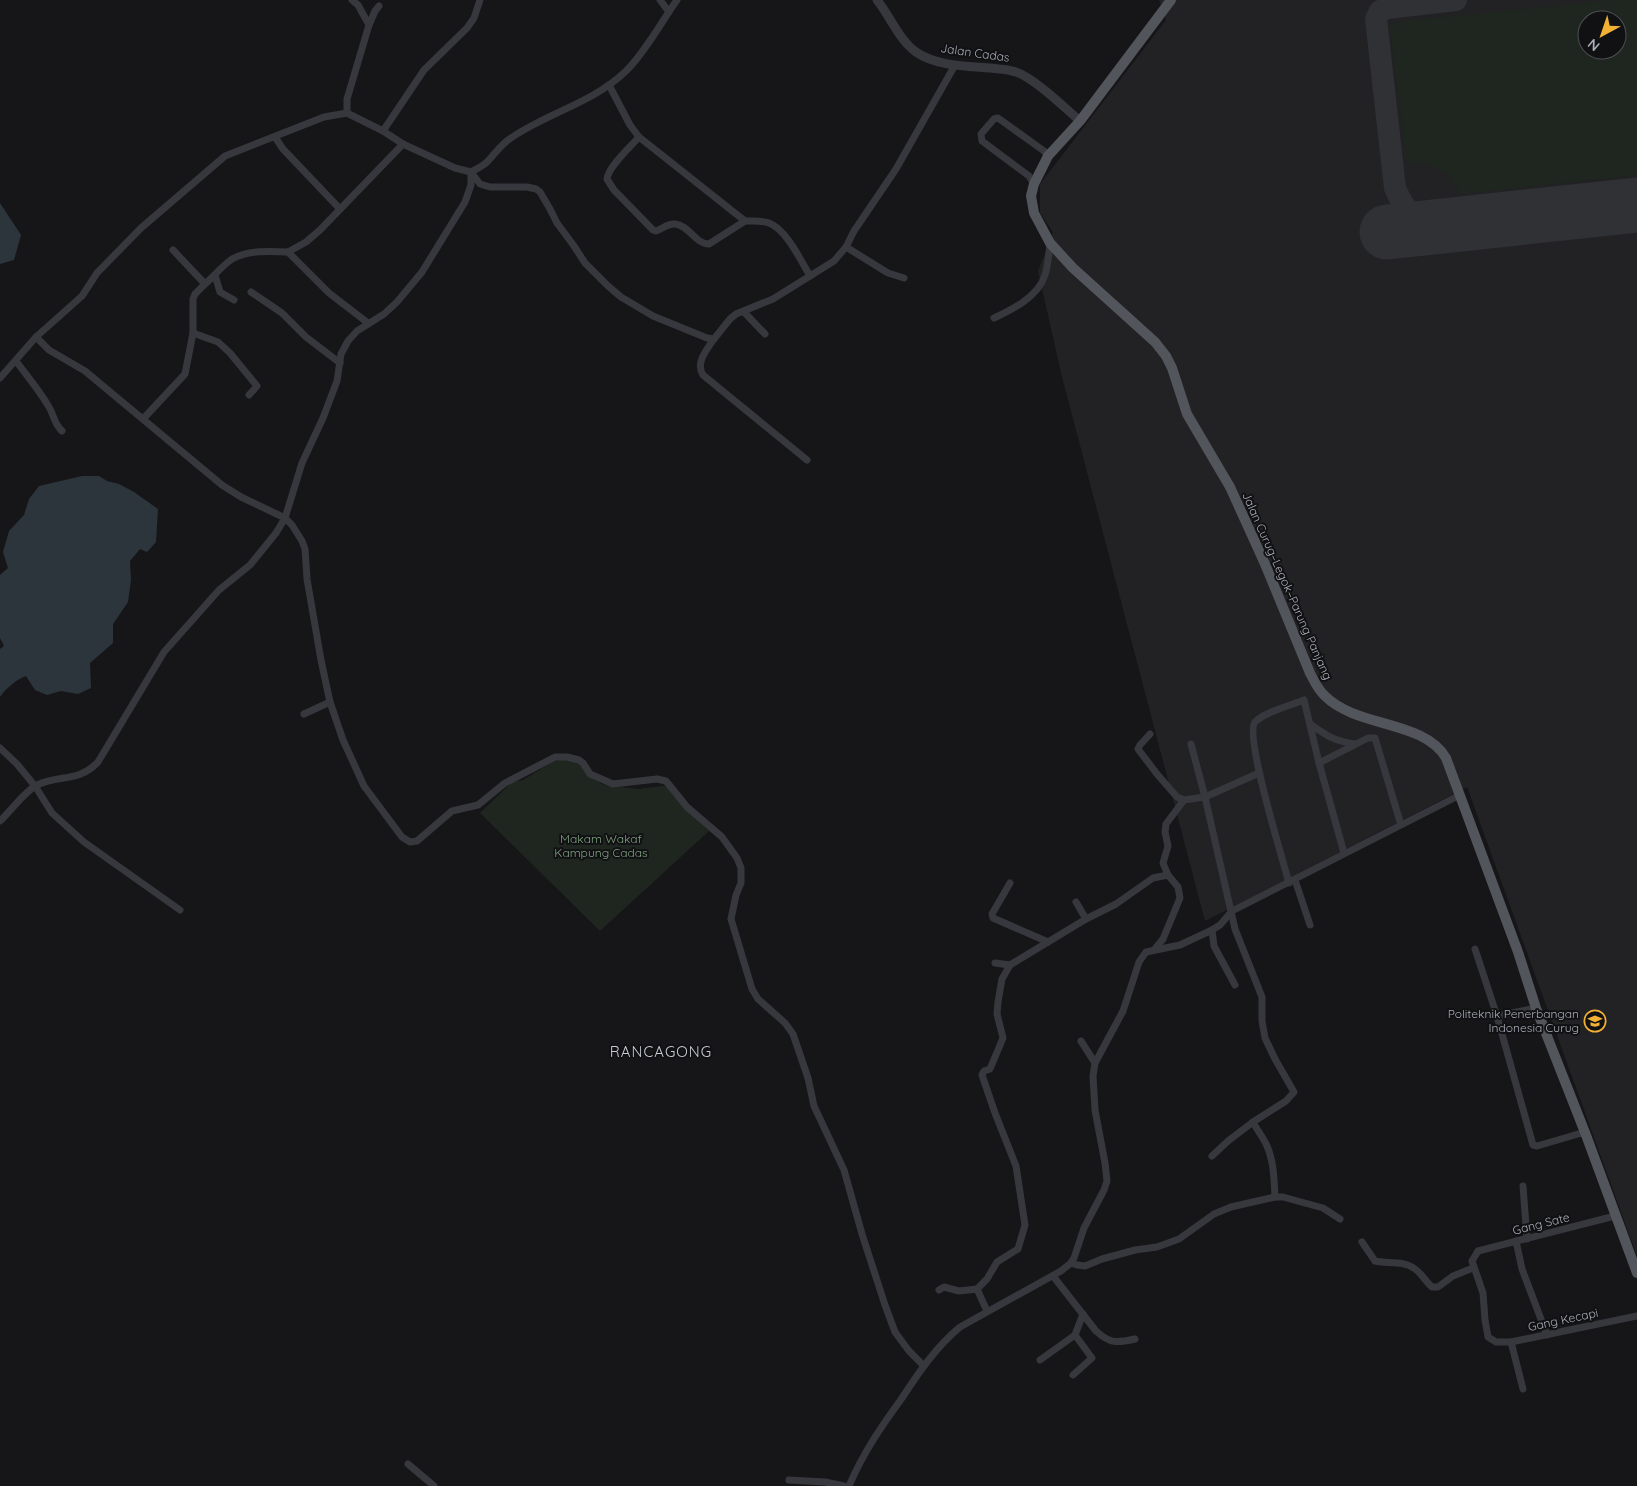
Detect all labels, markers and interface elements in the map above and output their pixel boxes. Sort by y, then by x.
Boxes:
north arrow [1577,10,1627,60]
text: N [1584,35,1603,55]
street label: Jalan Cadas [940,40,1011,65]
street label: Jalan Curug–Legok–Parung Panjang [1239,490,1336,682]
park label: Makam Wakaf Kampung Cadas [554,831,648,860]
place label: Politeknik Penerbangan Indonesia Curug [1448,1006,1579,1035]
school or university icon: Politeknik Penerbangan Indonesia Curug [1583,1009,1607,1033]
district label: RANCAGONG [610,1042,712,1061]
street label: Gang Sate [1511,1209,1571,1238]
street label: Gang Kecapi [1526,1305,1599,1334]

